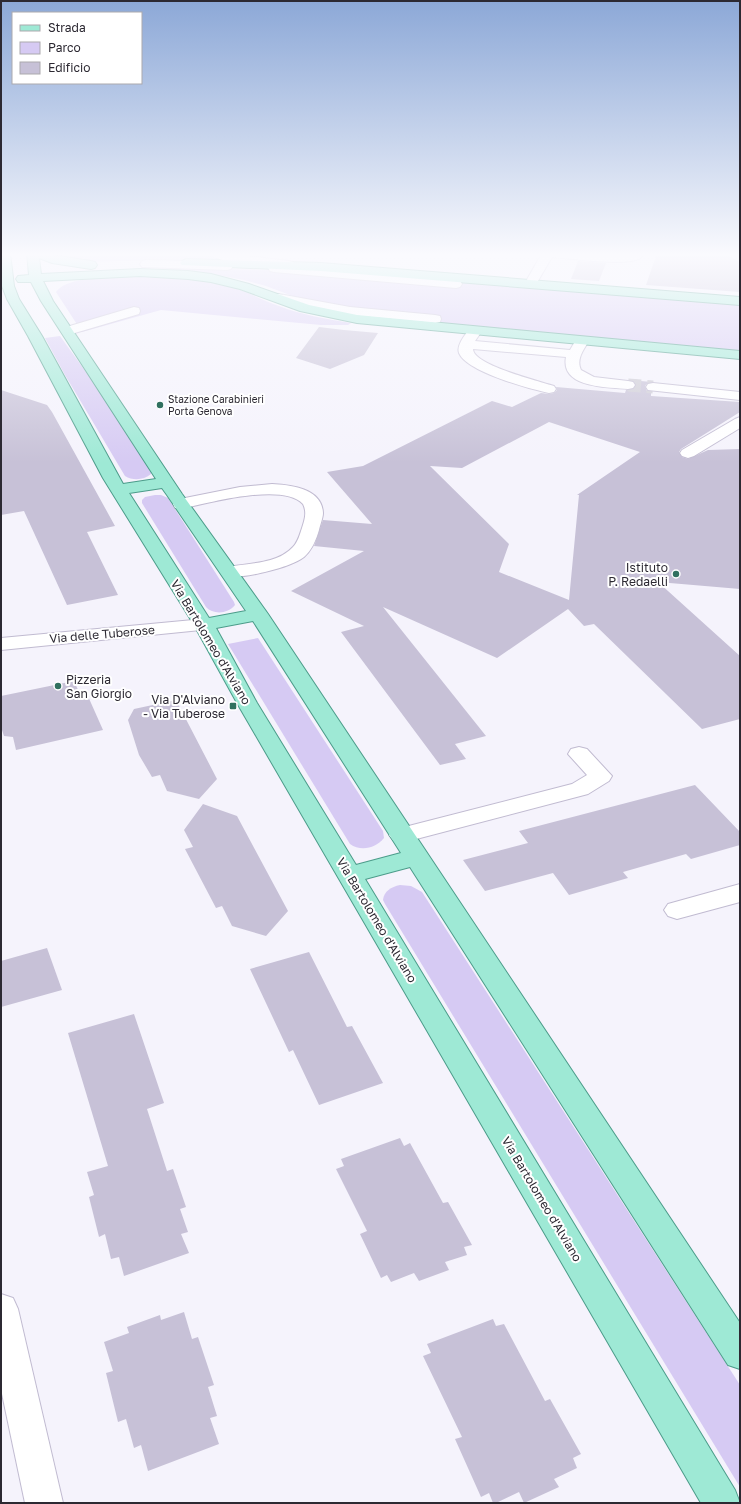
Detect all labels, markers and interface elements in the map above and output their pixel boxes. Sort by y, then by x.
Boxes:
legend [12,12,142,84]
text: Strada [48,20,86,35]
text: Parco [48,40,81,55]
text: Edificio [48,60,90,75]
place label: Stazione Carabinieri Porta Genova [168,393,264,417]
marker: Stazione Carabinieri Porta Genova [155,400,165,410]
place label: Istituto P. Redaelli [608,560,668,589]
marker: Istituto P. Redaelli [671,569,681,579]
street label: Via Bartolomeo d'Alviano [168,577,254,707]
street label: Via delle Tuberose [49,622,155,646]
place label: Pizzeria San Giorgio [66,672,132,701]
marker: Pizzeria San Giorgio [53,681,63,691]
place label: Via D'Alviano - Via Tuberose [143,692,225,721]
marker: Via D'Alviano - Via Tuberose [228,701,238,711]
street label: Via Bartolomeo d'Alviano [334,855,420,985]
street label: Via Bartolomeo d'Alviano [499,1134,585,1264]

